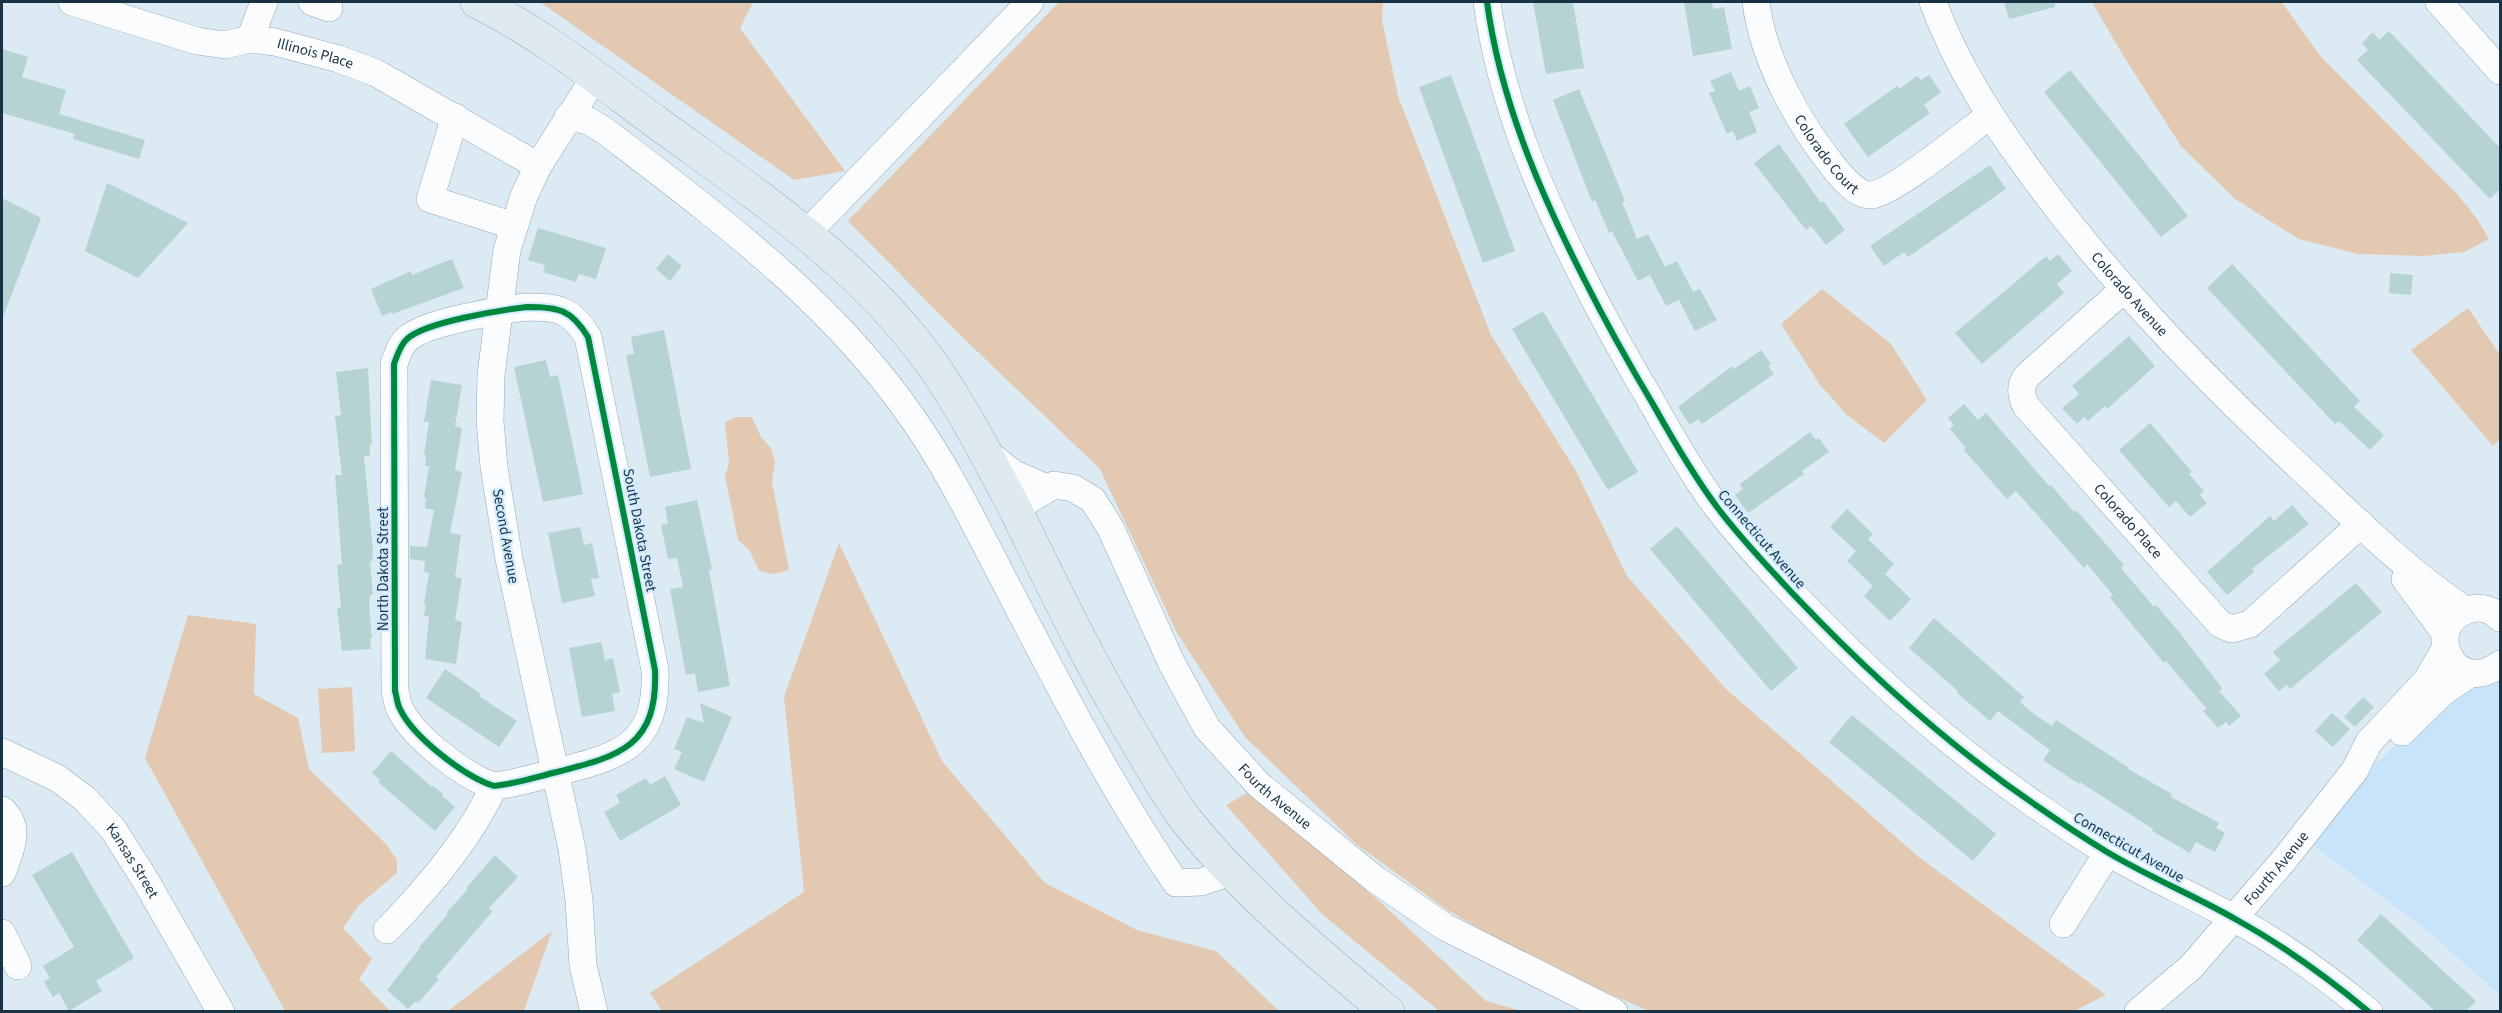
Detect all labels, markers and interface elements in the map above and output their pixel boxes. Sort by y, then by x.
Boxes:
street label: Illinois Place [275,33,357,75]
street label: Colorado Court [1789,111,1863,200]
street label: Colorado Avenue [2086,247,2173,341]
street label: South Dakota Street [617,467,662,594]
street label: Colorado Place [2089,479,2167,563]
street label: Connecticut Avenue [1713,485,1811,593]
street label: Second Avenue [487,487,524,585]
street label: North Dakota Street [373,507,394,631]
street label: Fourth Avenue [1233,759,1316,835]
street label: Connecticut Avenue [2069,807,2188,888]
street label: Kansas Street [101,818,164,902]
street label: Fourth Avenue [2239,827,2314,910]

